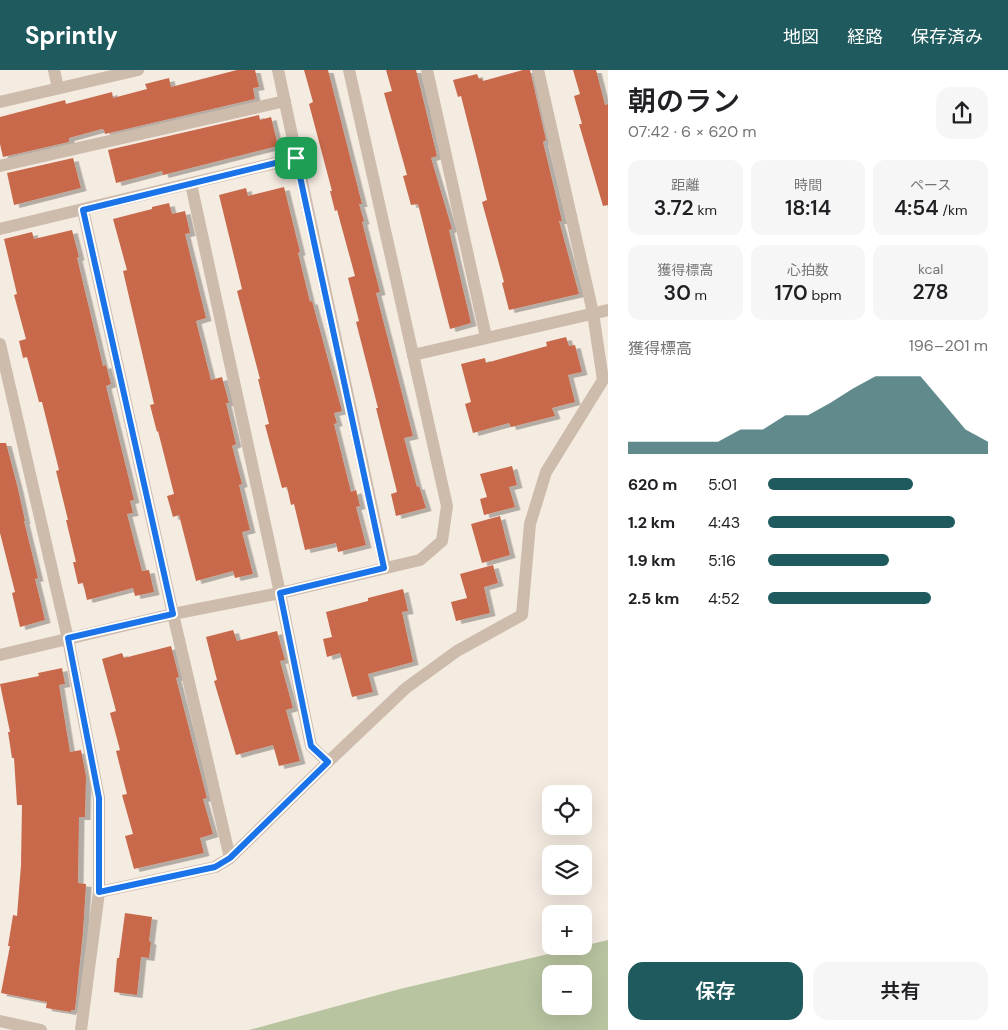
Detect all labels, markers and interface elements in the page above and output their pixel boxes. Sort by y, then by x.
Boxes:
text: Sprintly [25,20,118,51]
text: 地図 [783,25,819,49]
text: 経路 [847,25,883,49]
text: 保存済み [911,25,983,49]
text: 朝のラン [628,83,740,120]
button: share [936,87,988,139]
text: 07:42 · 6 × 620 m [628,121,757,142]
pin [275,137,317,179]
icon: arrive [282,144,310,172]
text: 距離 [671,176,699,194]
text: 時間 [794,176,822,194]
text: ペース [910,176,951,194]
text: 3.72 [654,194,694,222]
text: 18:14 [785,194,831,222]
text: 4:54 [894,194,939,222]
text: km [694,201,717,219]
text: /km [939,201,967,219]
text: kcal [918,260,943,278]
text: 獲得標高 [657,261,713,279]
text: 心拍数 [787,261,829,279]
text: 278 [913,278,949,306]
text: 30 [664,279,691,307]
text: 170 [775,279,808,307]
text: m [691,286,707,304]
text: bpm [808,286,841,304]
text: 196–201 m [909,335,988,356]
text: 獲得標高 [628,338,692,359]
text: 620 m [628,474,677,495]
text: 5:01 [708,474,737,495]
text: 1.2 km [628,512,675,533]
text: 4:43 [708,512,740,533]
text: 1.9 km [628,550,676,571]
text: 5:16 [708,550,736,571]
text: 2.5 km [628,588,679,609]
text: 4:52 [708,588,740,609]
map controls [542,785,592,1015]
button: locate [542,785,592,835]
button: layers [542,845,592,895]
button: + [542,905,592,955]
button: 保存 [628,962,803,1020]
button: 共有 [813,962,988,1020]
button: − [542,965,592,1015]

